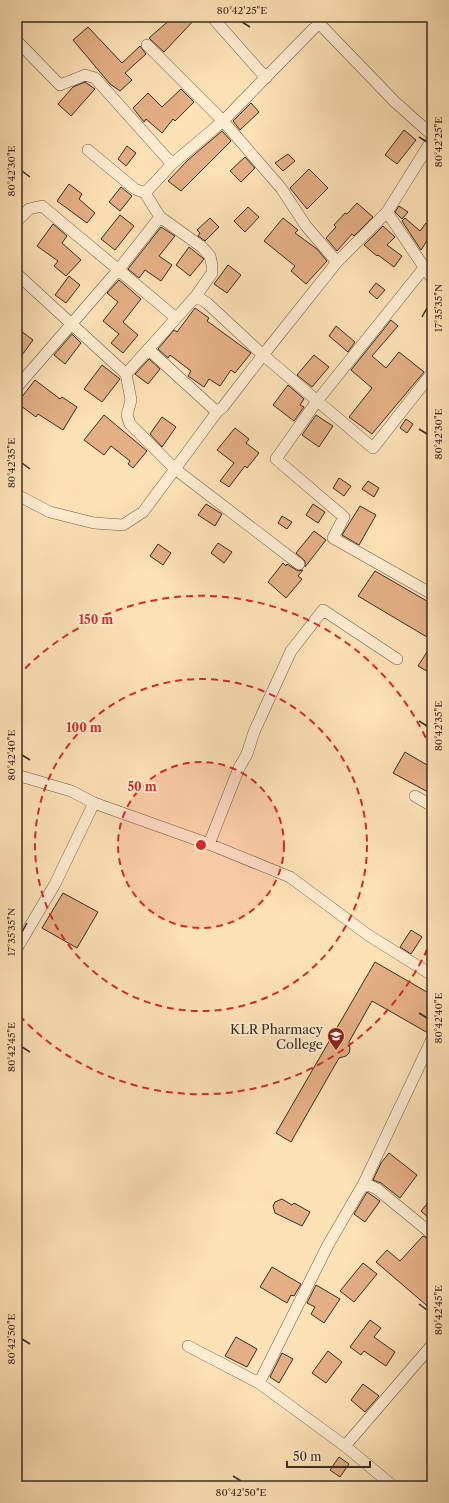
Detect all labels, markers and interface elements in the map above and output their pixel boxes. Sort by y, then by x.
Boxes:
text: 80°42'25"E [217,4,267,17]
text: 80°42'25"E [432,117,445,167]
text: 80°42'30"E [5,145,18,197]
text: 17°35'35"N [432,284,445,332]
text: 80°42'30"E [432,408,445,460]
text: 80°42'35"E [5,438,18,488]
text: 150 m [79,612,113,627]
text: 80°42'35"E [432,701,445,751]
text: 100 m [66,720,102,735]
text: 80°42'40"E [5,729,18,780]
text: 50 m [127,779,157,794]
centre of rings [194,838,208,852]
text: 17°35'35"N [5,908,18,956]
text: 80°42'40"E [432,992,445,1043]
place label: KLR Pharmacy College [230,1021,324,1052]
text: 80°42'45"E [5,1022,18,1072]
school or university icon: KLR Pharmacy College [326,1026,346,1051]
text: 80°42'45"E [432,1285,445,1335]
text: 80°42'50"E [5,1313,18,1364]
scale bar [287,1443,370,1469]
text: 50 m [293,1449,322,1464]
text: 80°42'50"E [216,1486,267,1499]

